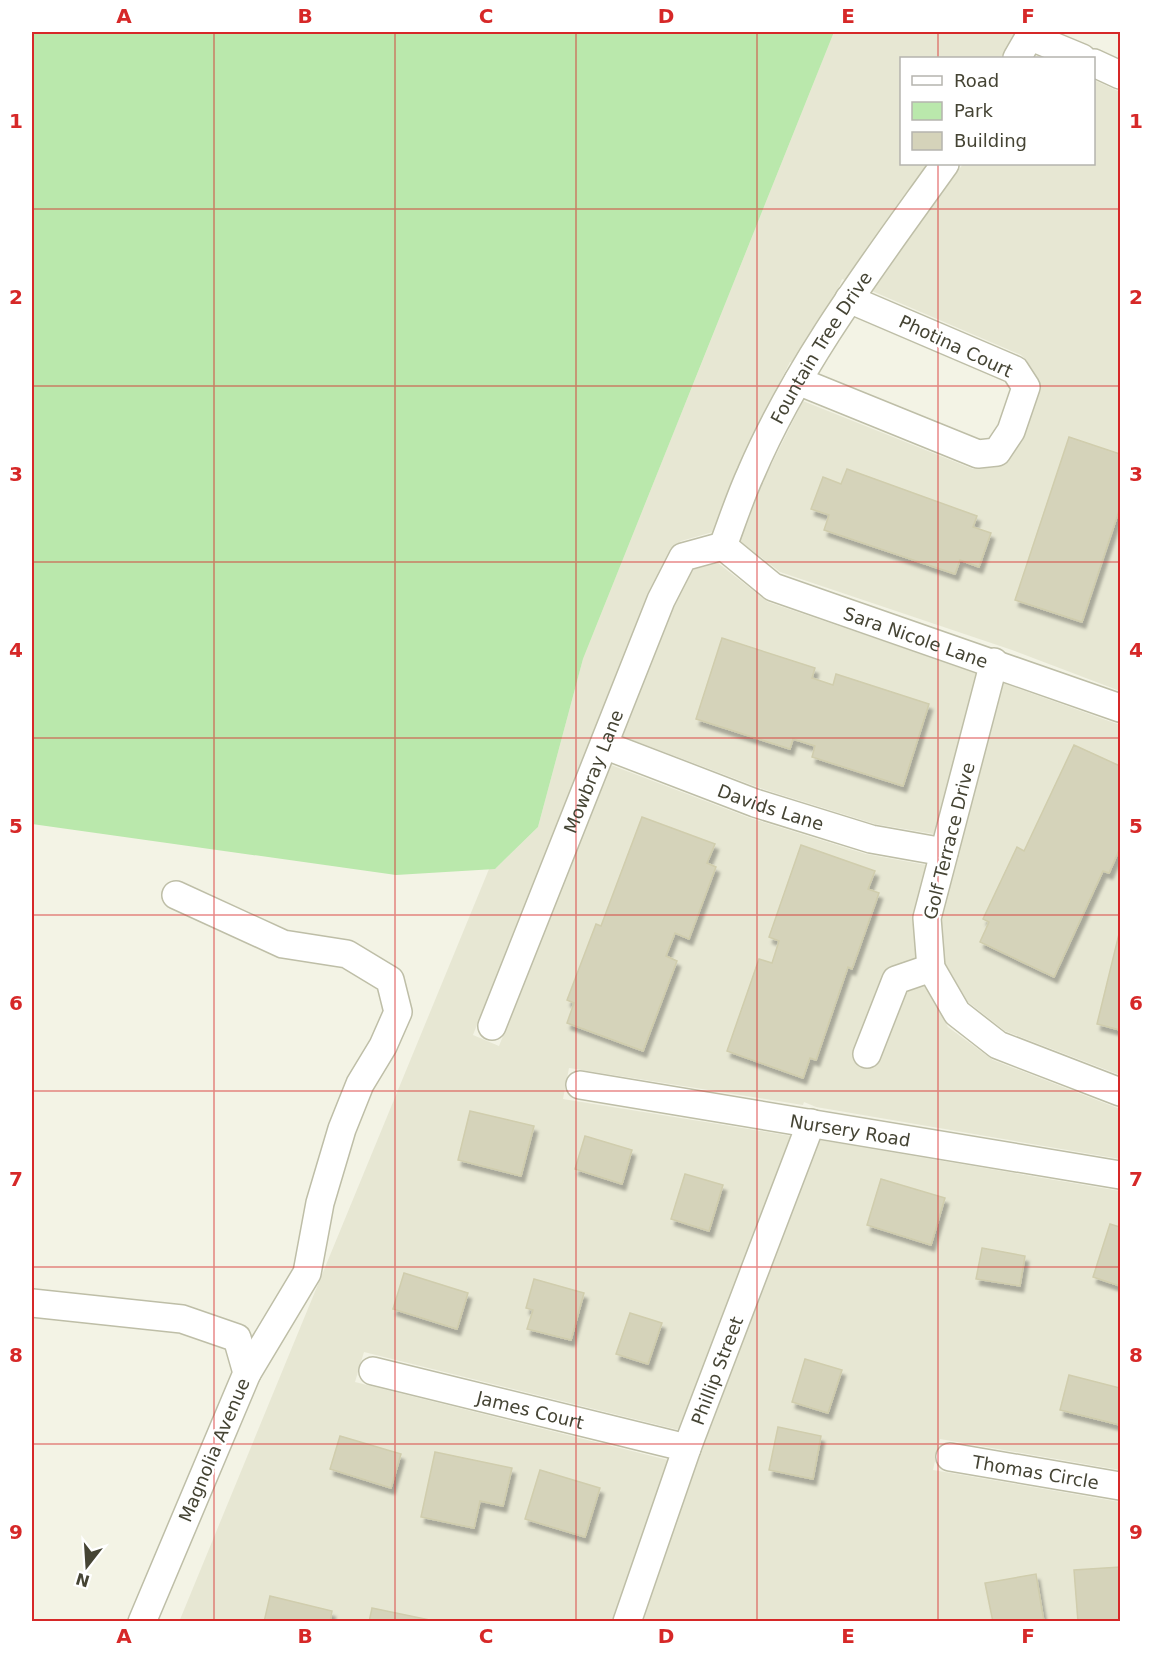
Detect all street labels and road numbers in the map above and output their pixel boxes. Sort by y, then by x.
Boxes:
street label: Fountain Tree Drive [766,267,876,427]
street label: Photina Court [896,311,1016,381]
street label: Sara Nicole Lane [841,602,991,672]
street label: Mowbray Lane [559,707,627,836]
street label: Golf Terrace Drive [919,760,979,922]
street label: Davids Lane [715,779,826,834]
street label: Nursery Road [788,1110,912,1150]
street label: Phillip Street [686,1313,747,1428]
street label: Magnolia Avenue [174,1375,254,1525]
street label: James Court [474,1386,586,1433]
street label: Thomas Circle [970,1450,1100,1493]

